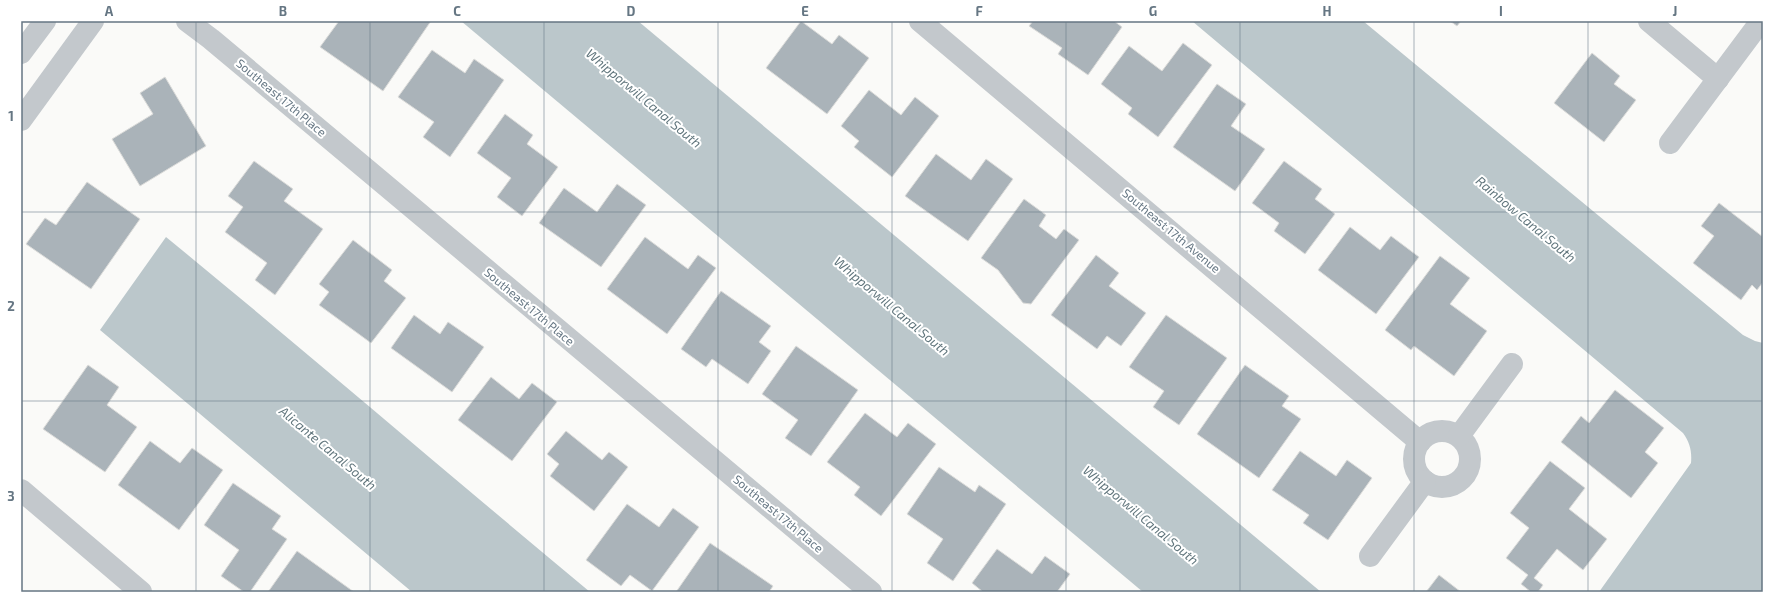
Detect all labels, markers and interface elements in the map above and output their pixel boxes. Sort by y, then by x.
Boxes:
text: A [105,3,114,19]
text: B [279,3,287,19]
text: C [453,3,461,19]
text: D [627,3,636,19]
text: E [801,3,809,19]
text: F [975,3,983,19]
text: G [1149,3,1157,19]
text: H [1323,3,1332,19]
text: I [1499,3,1503,19]
text: J [1673,3,1677,19]
water label: Whipporwill Canal South [583,45,705,151]
street label: Southeast 17th Place [234,56,329,139]
text: 1 [8,108,14,124]
water label: Rainbow Canal South [1473,173,1579,265]
street label: Southeast 17th Avenue [1120,185,1223,275]
water label: Whipporwill Canal South [831,253,953,359]
street label: Southeast 17th Place [482,265,577,348]
text: 2 [7,298,15,314]
water label: Alicante Canal South [276,402,380,493]
water label: Whipporwill Canal South [1080,462,1202,568]
street label: Southeast 17th Place [731,472,826,555]
text: 3 [7,488,15,504]

